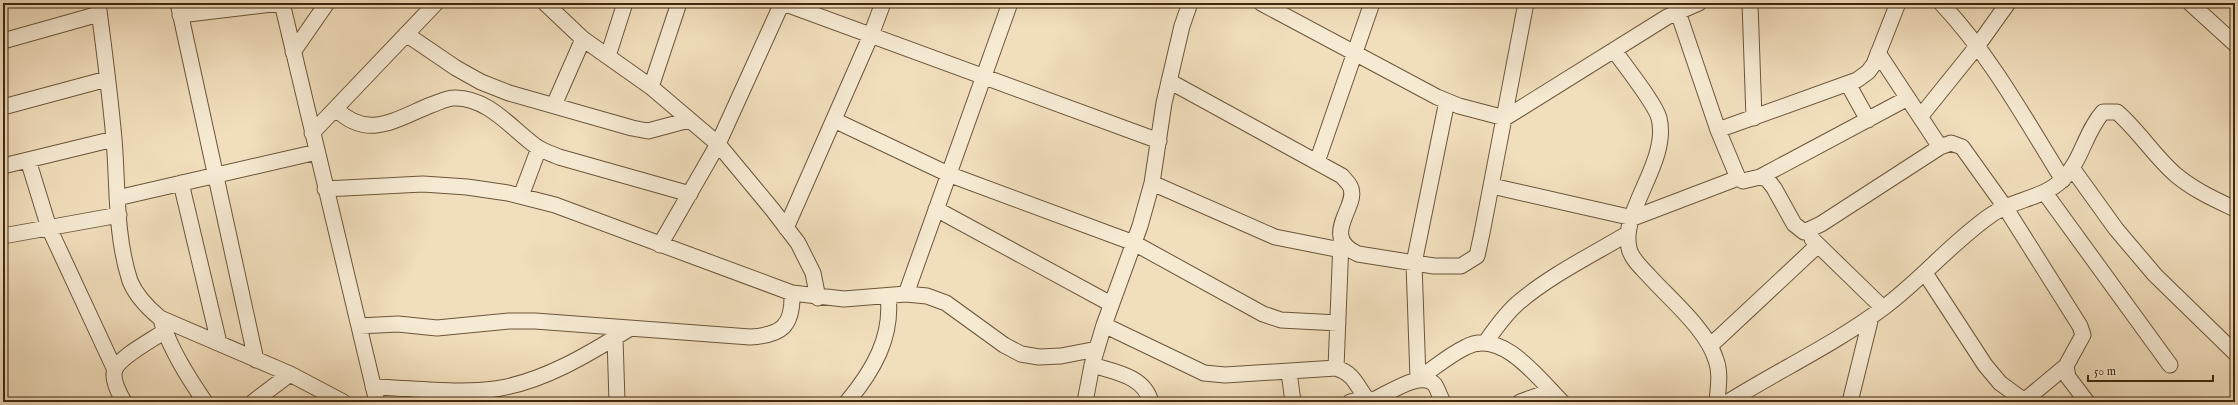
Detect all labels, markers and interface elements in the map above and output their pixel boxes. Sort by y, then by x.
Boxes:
scale bar [2088,357,2213,383]
text: 50 m [2094,364,2116,379]

